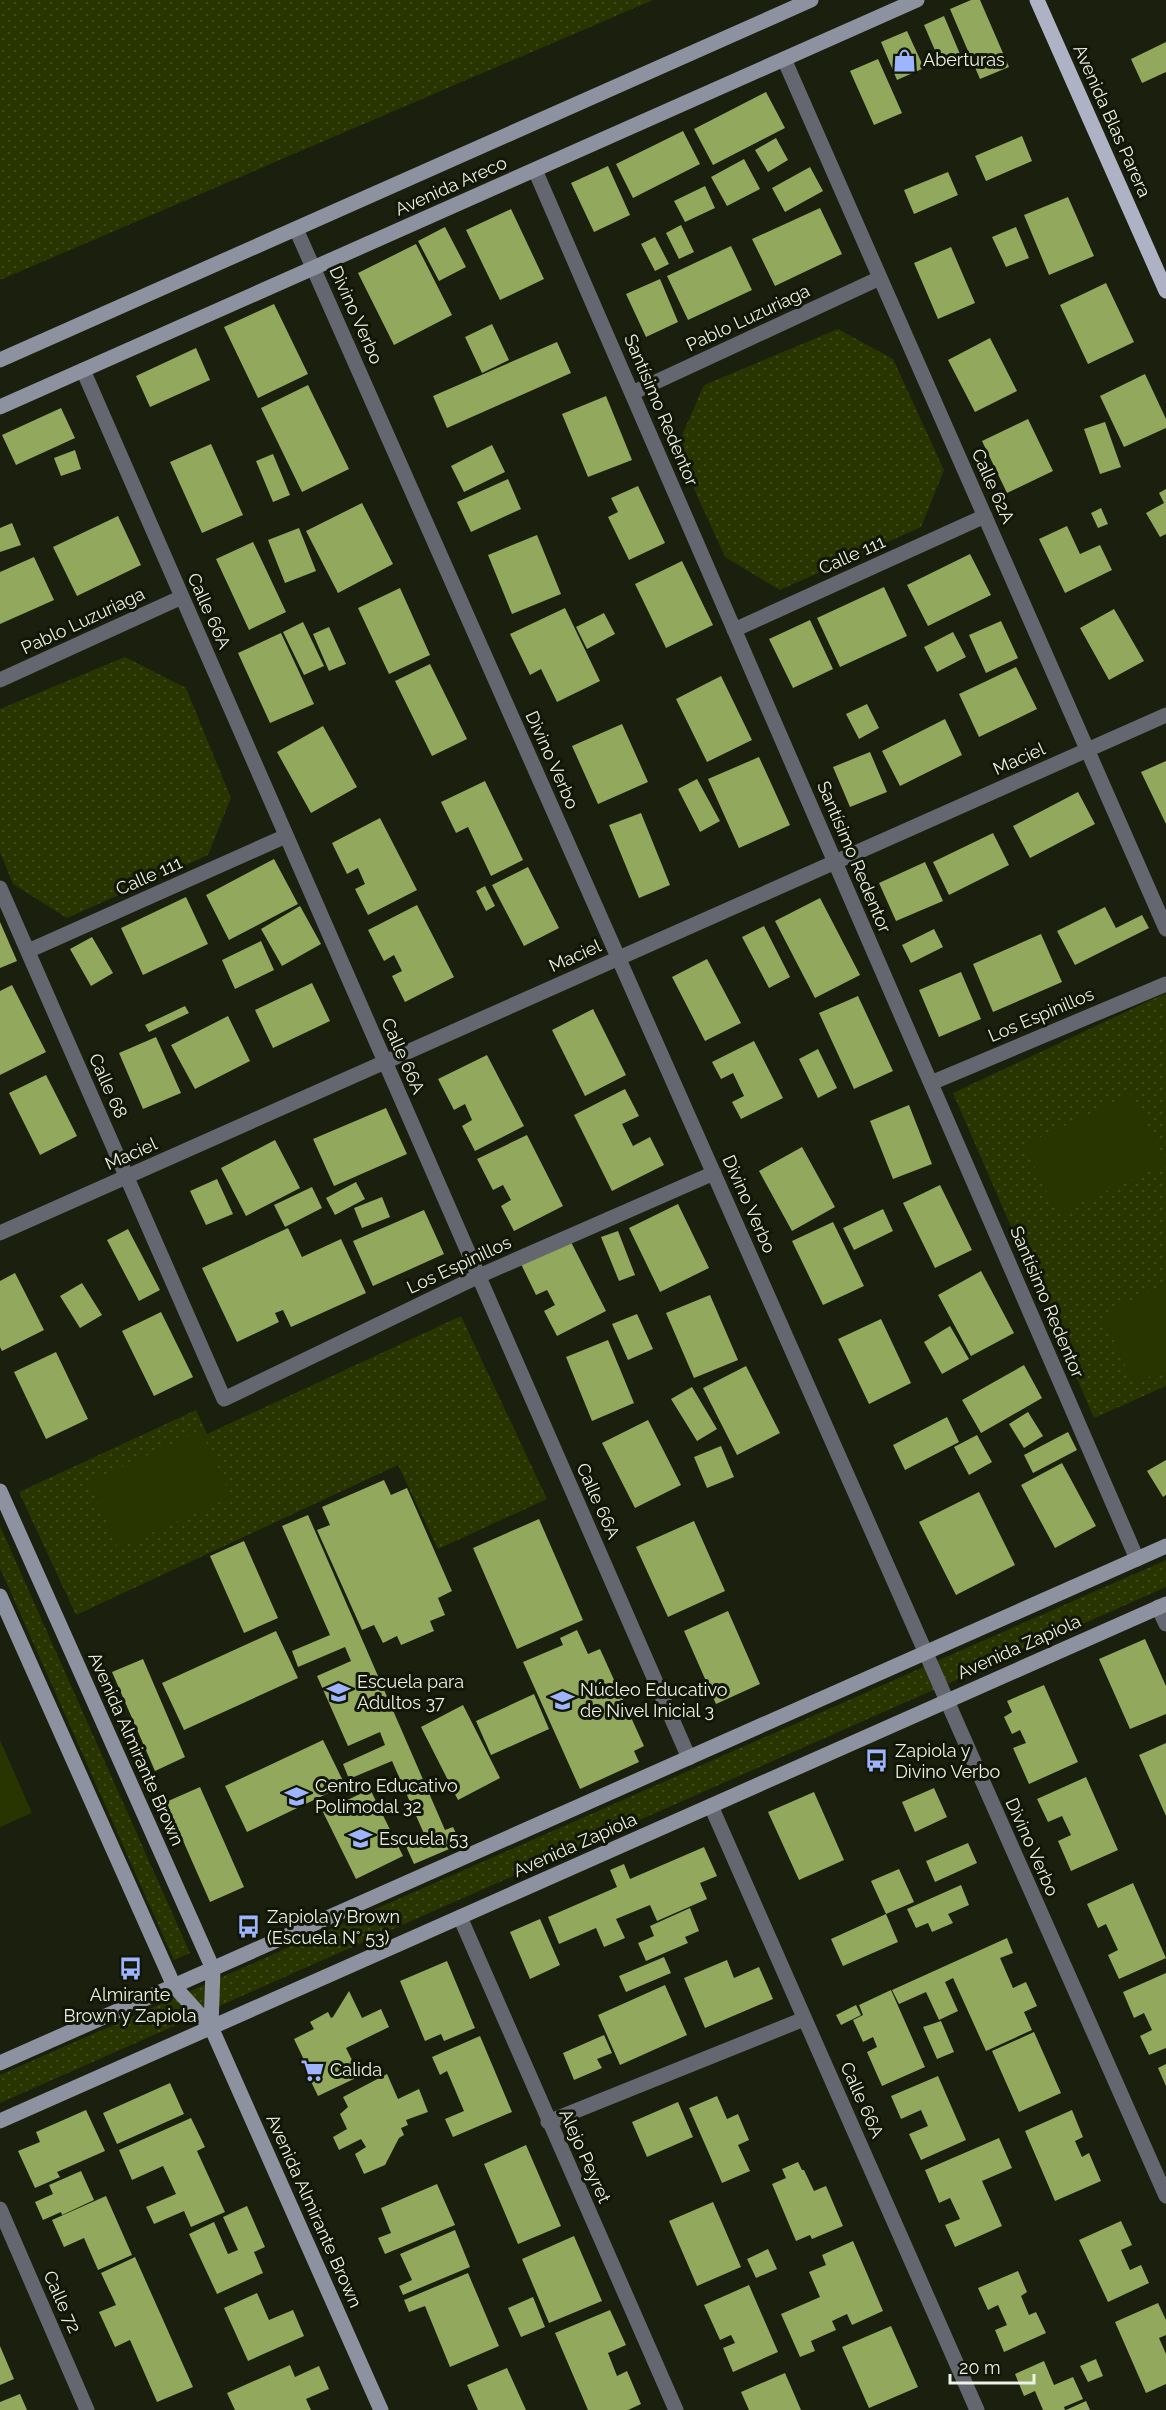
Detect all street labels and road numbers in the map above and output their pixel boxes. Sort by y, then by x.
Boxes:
street label: Avenida Blas Parera [1069,41,1156,200]
street label: Avenida Areco [392,151,510,220]
street label: Divino Verbo [325,262,388,367]
street label: Pablo Luzuriaga [683,280,813,355]
street label: Santísimo Redentor [620,331,703,489]
street label: Calle 62A [968,445,1019,526]
street label: Calle 111 [815,531,888,578]
street label: Calle 66A [183,570,235,652]
street label: Pablo Luzuriaga [18,583,148,658]
street label: Divino Verbo [521,707,584,812]
street label: Maciel [990,738,1048,779]
street label: Santísimo Redentor [813,778,896,936]
street label: Calle 111 [112,852,185,899]
street label: Maciel [546,935,604,976]
street label: Los Espinillos [985,983,1097,1046]
street label: Calle 66A [377,1015,429,1097]
street label: Calle 68 [85,1050,132,1121]
street label: Maciel [102,1133,160,1174]
street label: Divino Verbo [718,1151,781,1256]
street label: Santísimo Redentor [1006,1223,1089,1381]
street label: Los Espinillos [403,1231,515,1298]
street label: Calle 66A [572,1460,624,1542]
street label: Avenida Zapiola [954,1610,1084,1683]
street label: Avenida Almirante Brown [84,1649,189,1849]
street label: Divino Verbo [1001,1794,1064,1899]
street label: Avenida Zapiola [510,1808,640,1881]
street label: Calle 66A [836,2059,888,2141]
street label: Alejo Peyret [555,2106,616,2206]
street label: Avenida Almirante Brown [262,2111,367,2311]
street label: Calle 72 [39,2267,85,2336]

